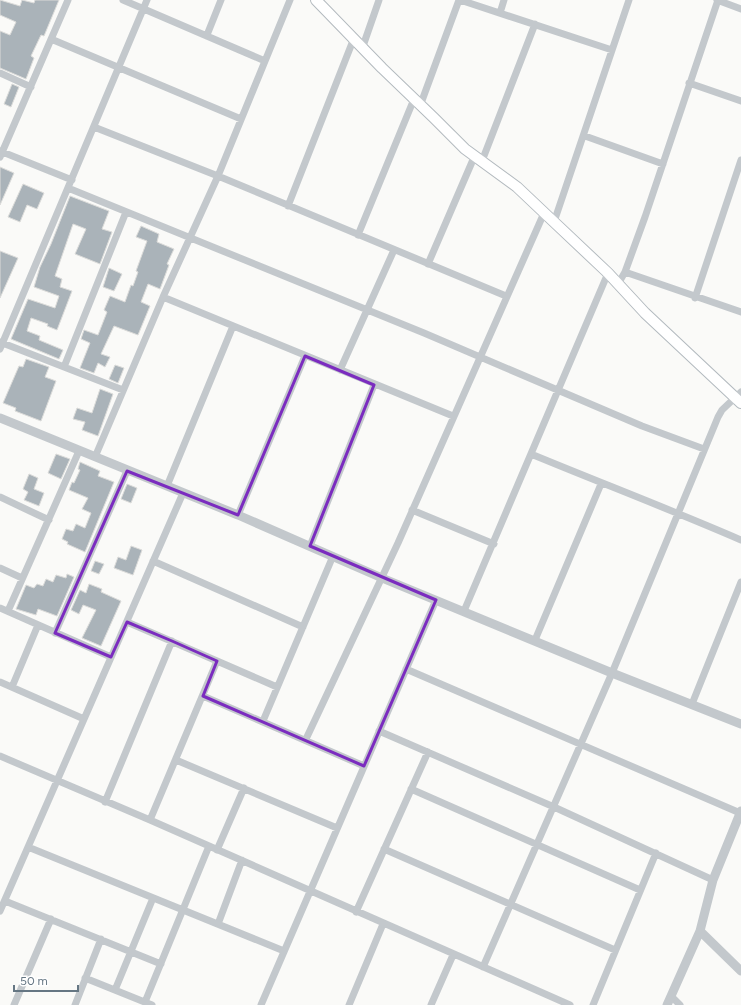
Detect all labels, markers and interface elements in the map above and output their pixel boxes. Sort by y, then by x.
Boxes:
scale bar [14,967,78,993]
text: 50 m [20,974,48,988]

